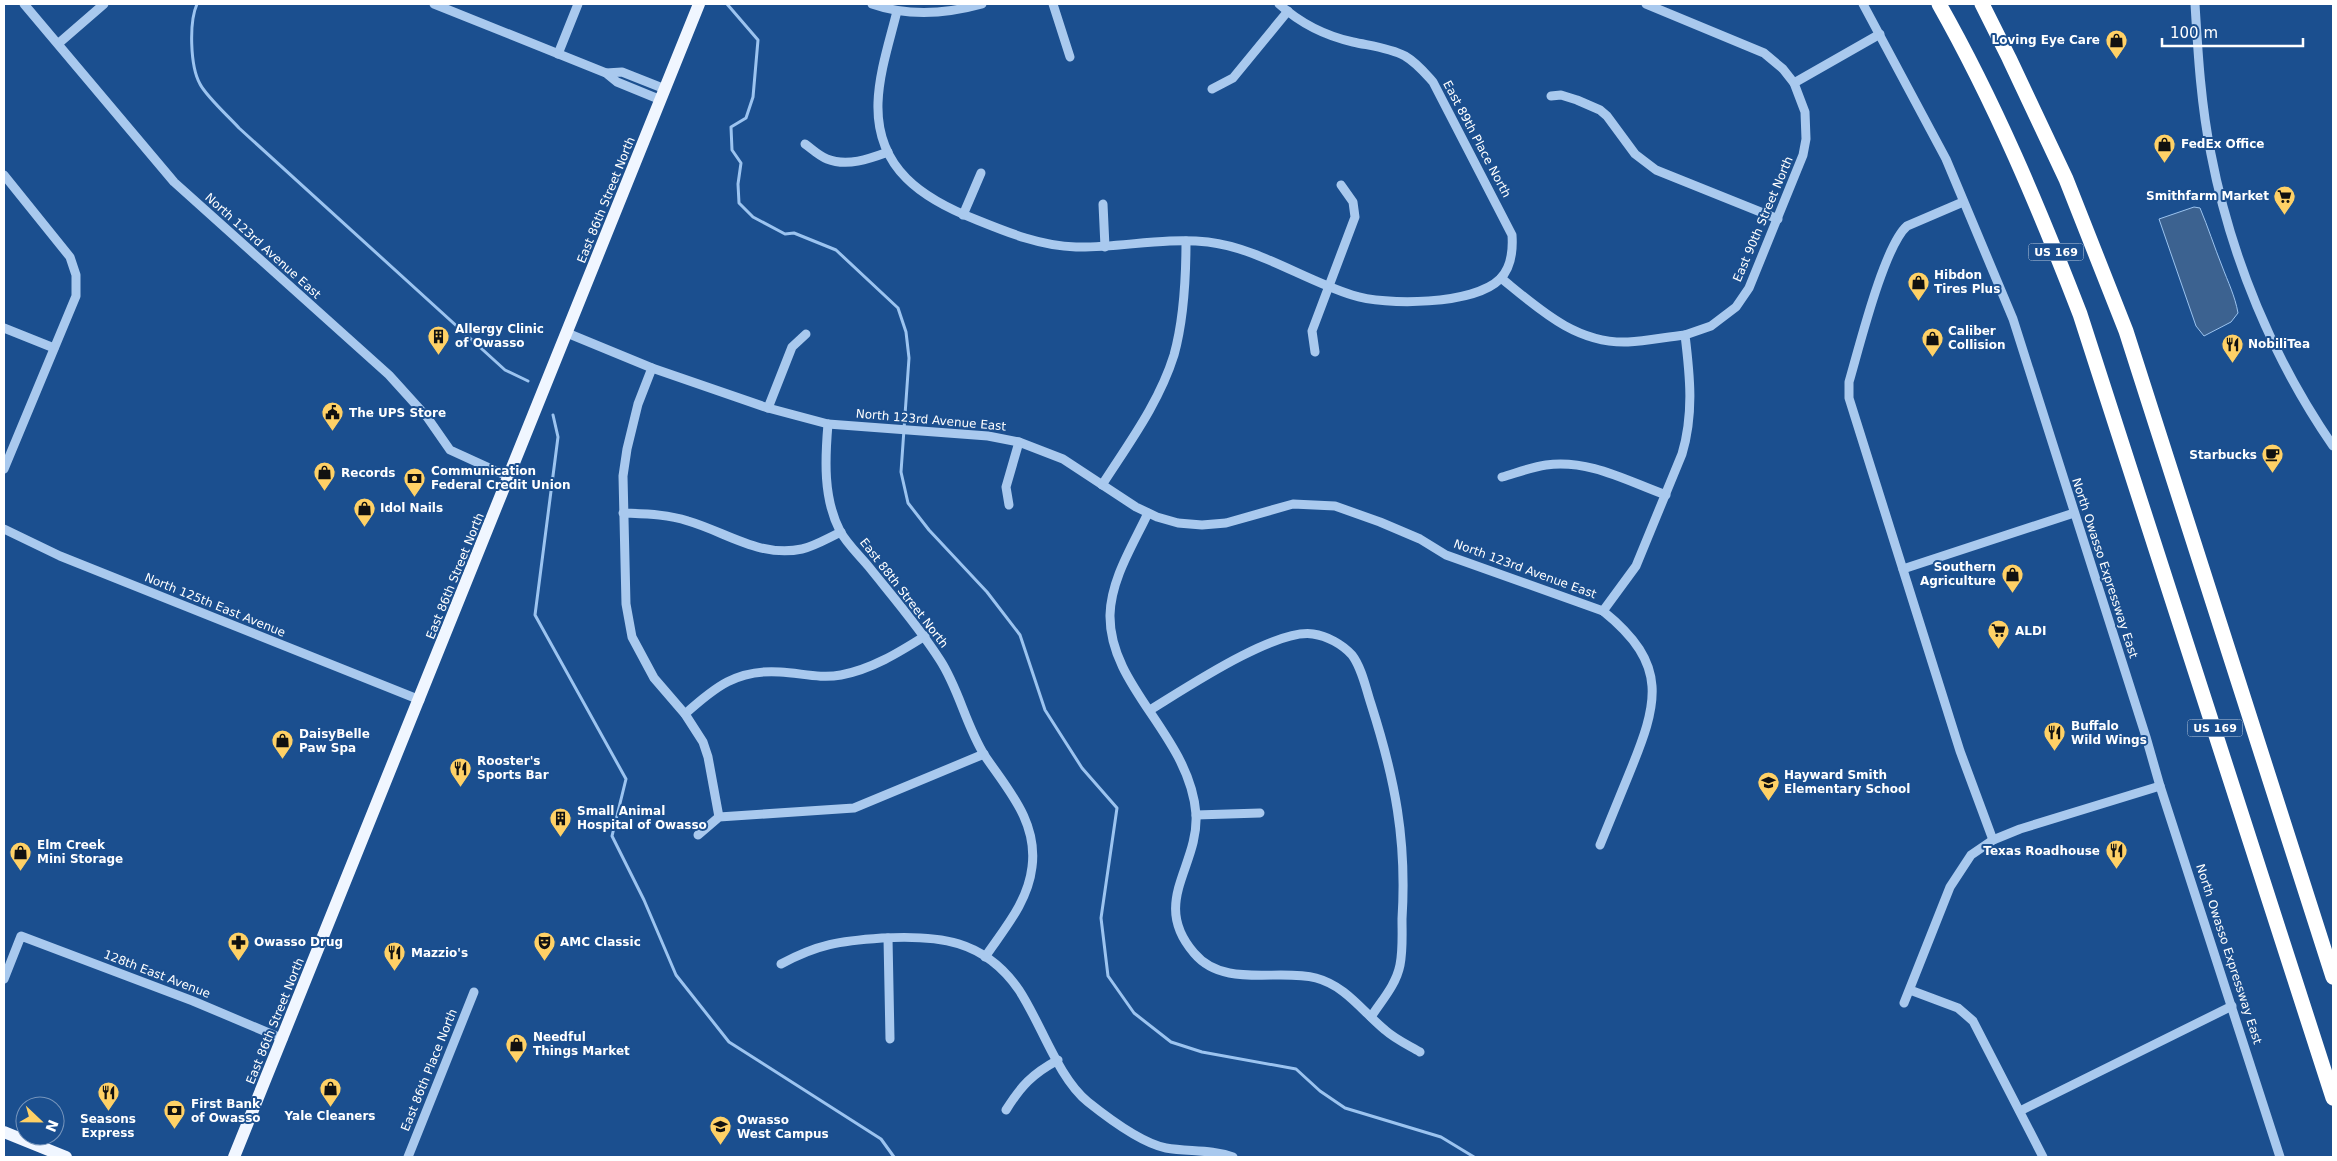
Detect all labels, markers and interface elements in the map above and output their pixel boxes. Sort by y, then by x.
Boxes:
scale bar [2162,15,2303,47]
text: 100 m [2170,24,2218,42]
shop icon: Loving Eye Care [2104,28,2128,59]
place label: Loving Eye Care [1992,33,2100,47]
street label: East 89th Place North [1440,78,1514,200]
shop icon: FedEx Office [2153,132,2177,163]
street label: East 86th Street North [574,135,638,265]
place label: FedEx Office [2181,137,2264,151]
street label: East 90th Street North [1730,154,1796,284]
supermarket icon: Smithfarm Market [2273,184,2297,215]
place label: Smithfarm Market [2146,189,2269,203]
street label: North 123rd Avenue East [202,190,324,302]
road number: US 169 [2028,243,2084,260]
place label: Hibdon Tires Plus [1934,268,2000,296]
shop icon: Hibdon Tires Plus [1906,270,1930,301]
place label: Allergy Clinic of Owasso [455,322,544,350]
building icon: Allergy Clinic of Owasso [427,324,451,355]
place label: Caliber Collision [1948,324,2005,352]
shop icon: Caliber Collision [1920,326,1944,357]
restaurant icon: NobiliTea [2220,332,2244,363]
place label: NobiliTea [2248,337,2310,351]
public building icon: The UPS Store [321,401,345,432]
place label: The UPS Store [349,406,446,420]
street label: North 123rd Avenue East [855,406,1007,434]
cafe icon: Starbucks [2261,443,2285,474]
place label: Starbucks [2189,448,2257,462]
shop icon: Records [313,461,337,492]
place label: Communication Federal Credit Union [431,464,571,492]
place label: Records [341,466,395,480]
bank icon: Communication Federal Credit Union [403,466,427,497]
street label: North Owasso Expressway East [2069,476,2141,660]
shop icon: Idol Nails [352,496,376,527]
place label: Idol Nails [380,501,443,515]
street label: East 86th Street North [423,511,487,641]
street label: East 88th Street North [857,536,951,650]
street label: North 123rd Avenue East [1452,537,1598,601]
place label: Southern Agriculture [1920,560,1996,588]
shop icon: Southern Agriculture [2000,562,2024,593]
street label: North 125th East Avenue [143,570,287,640]
supermarket icon: ALDI [1987,619,2011,650]
place label: ALDI [2015,624,2046,638]
place label: Buffalo Wild Wings [2071,719,2147,747]
road number: US 169 [2188,720,2242,736]
restaurant icon: Buffalo Wild Wings [2043,721,2067,752]
place label: DaisyBelle Paw Spa [299,727,370,755]
shop icon: DaisyBelle Paw Spa [271,729,295,760]
place label: Rooster's Sports Bar [477,754,549,782]
restaurant icon: Rooster's Sports Bar [449,756,473,787]
place label: Hayward Smith Elementary School [1784,768,1910,796]
school or university icon: Hayward Smith Elementary School [1756,770,1780,801]
place label: Small Animal Hospital of Owasso [577,804,707,832]
building icon: Small Animal Hospital of Owasso [549,806,573,837]
place label: Elm Creek Mini Storage [37,838,123,866]
restaurant icon: Texas Roadhouse [2104,839,2128,870]
shop icon: Elm Creek Mini Storage [9,840,33,871]
place label: Texas Roadhouse [1983,844,2100,858]
street label: North Owasso Expressway East [2193,862,2265,1046]
pharmacy icon: Owasso Drug [226,930,250,961]
theatre icon: AMC Classic [532,930,556,961]
place label: Owasso Drug [254,935,343,949]
place label: AMC Classic [560,935,641,949]
restaurant icon: Mazzio's [383,941,407,972]
place label: Mazzio's [411,946,468,960]
street label: 128th East Avenue [102,947,212,1001]
street label: East 86th Street North [243,956,307,1086]
street label: East 86th Place North [398,1007,460,1133]
place label: Needful Things Market [533,1030,630,1058]
shop icon: Needful Things Market [505,1032,529,1063]
shop icon: Yale Cleaners [318,1077,342,1108]
restaurant icon: Seasons Express [96,1080,120,1111]
north arrow [15,1096,65,1146]
place label: First Bank of Owasso [191,1097,261,1125]
bank icon: First Bank of Owasso [163,1099,187,1130]
place label: Yale Cleaners [283,1109,376,1123]
place label: Seasons Express [80,1112,136,1140]
place label: Owasso West Campus [737,1113,829,1141]
school or university icon: Owasso West Campus [709,1115,733,1146]
text: N [42,1117,62,1134]

